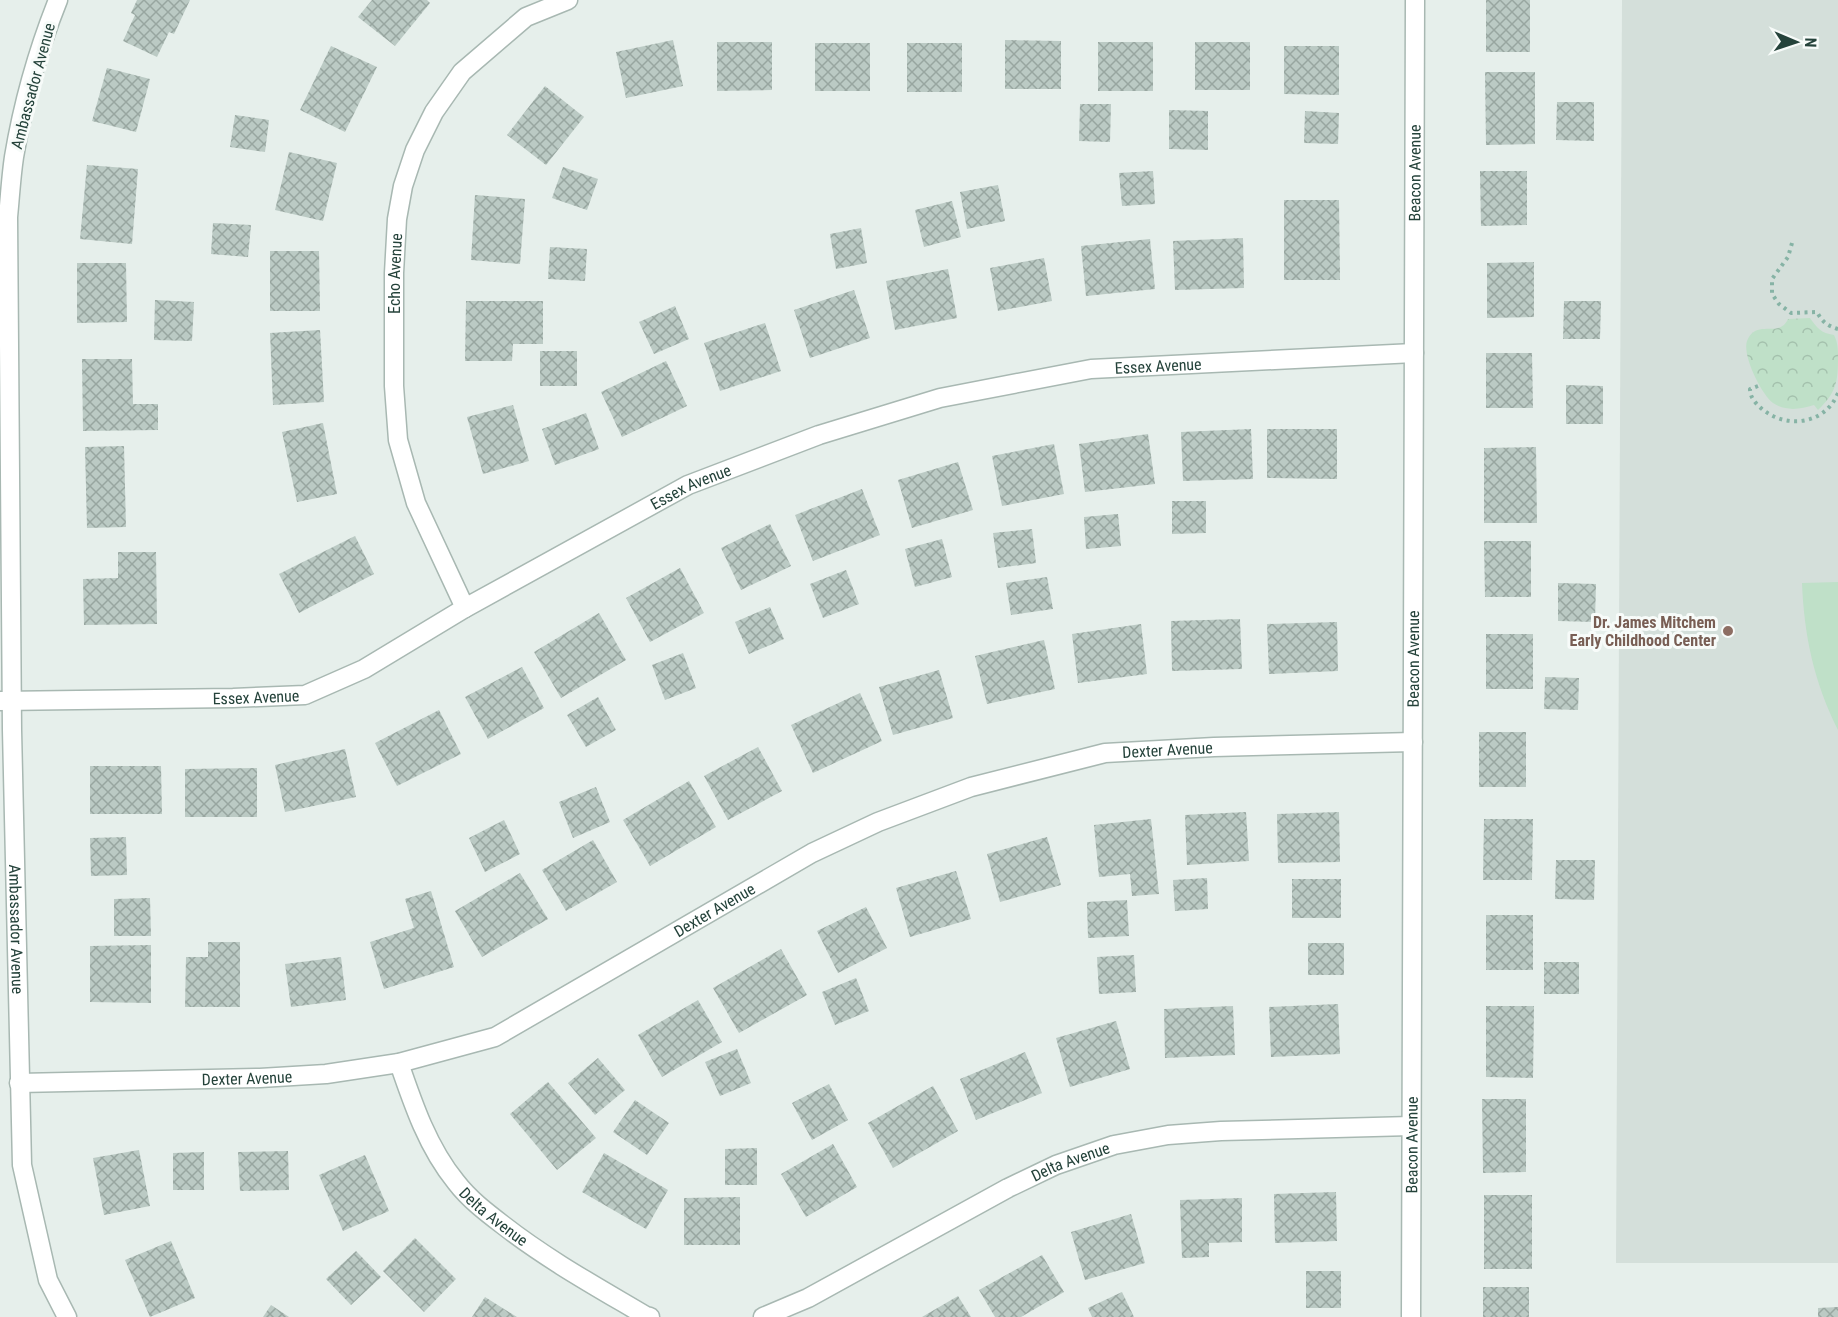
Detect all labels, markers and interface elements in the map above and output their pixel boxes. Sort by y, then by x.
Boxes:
north arrow [1766,12,1826,72]
street label: Ambassador Avenue [7,21,59,151]
text: N [1801,37,1820,48]
street label: Beacon Avenue [1405,125,1424,221]
street label: Echo Avenue [385,233,406,314]
street label: Essex Avenue [1114,354,1202,377]
street label: Essex Avenue [647,460,734,513]
street label: Beacon Avenue [1403,611,1423,707]
place label: Dr. James Mitchem Early Childhood Center [1570,613,1716,650]
marker: Dr. James Mitchem Early Childhood Center [1721,624,1735,638]
street label: Essex Avenue [212,686,300,708]
street label: Dexter Avenue [1122,738,1213,762]
street label: Ambassador Avenue [6,864,28,994]
street label: Dexter Avenue [670,879,758,941]
street label: Dexter Avenue [201,1067,293,1089]
street label: Beacon Avenue [1402,1097,1421,1193]
street label: Delta Avenue [1028,1138,1112,1185]
street label: Delta Avenue [456,1183,532,1250]

